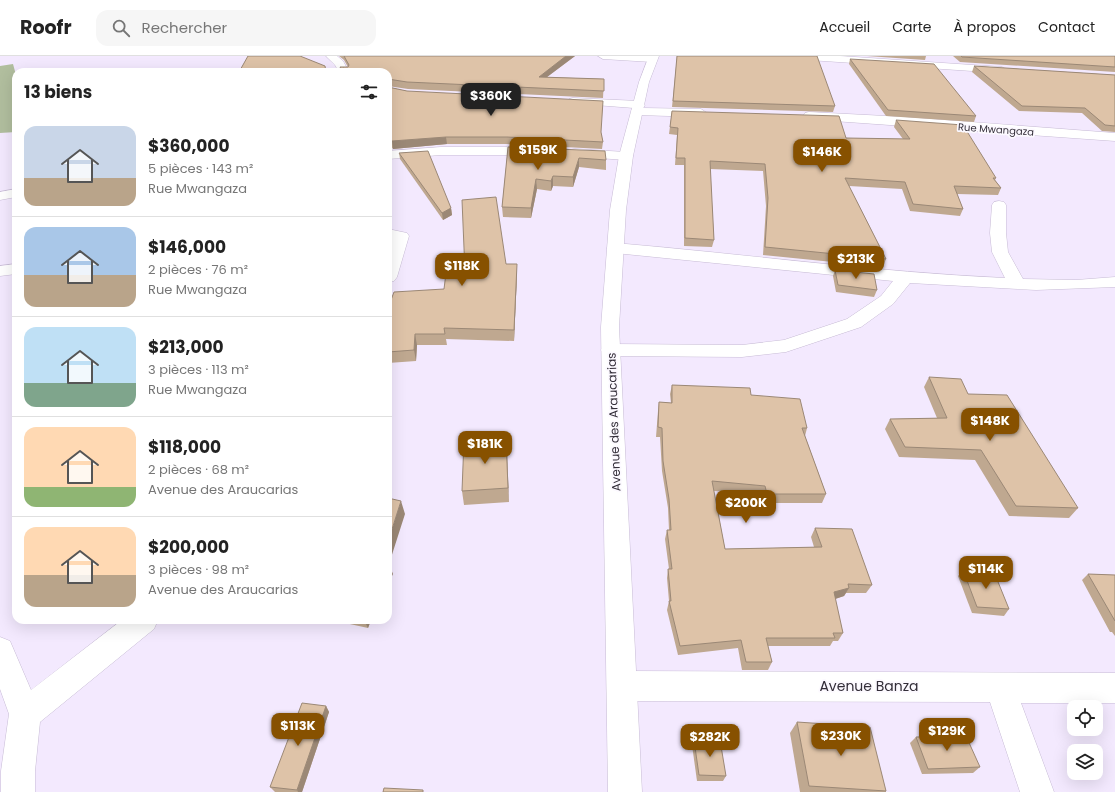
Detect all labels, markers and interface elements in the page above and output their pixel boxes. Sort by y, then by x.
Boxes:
search box [96,10,376,46]
text: Roofr [20,14,72,41]
icon: search [110,17,132,39]
text: Rechercher [142,17,227,38]
text: Accueil [819,17,870,37]
text: Carte [892,17,932,37]
text: À propos [954,17,1016,37]
text: Contact [1038,17,1095,37]
text: 13 biens [24,80,92,104]
icon: filters [358,81,380,103]
pin: $360K [463,83,519,117]
text: $360K [470,86,512,105]
street label: Rue Mwangaza [957,119,1034,140]
text: $360,000 [148,134,230,158]
pin: $159K [510,137,566,171]
pin: $146K [794,139,850,173]
text: $159K [519,140,557,159]
icon: home [56,142,104,190]
text: $146K [802,142,842,161]
text: 5 pièces · 143 m² [148,159,253,178]
text: Rue Mwangaza [148,179,247,198]
text: $146,000 [148,235,226,259]
icon: home [56,243,104,291]
pin: $213K [828,246,884,280]
text: $213K [837,249,875,268]
pin: $118K [434,253,490,287]
text: $118K [444,256,480,275]
text: 2 pièces · 76 m² [148,260,248,279]
text: Rue Mwangaza [148,280,247,299]
text: $213,000 [148,335,224,359]
icon: home [56,343,104,391]
street label: Avenue des Araucarias [603,352,624,492]
text: 3 pièces · 113 m² [148,360,249,379]
text: Rue Mwangaza [148,380,247,399]
pin: $148K [962,408,1018,442]
text: $148K [970,411,1010,430]
pin: $181K [457,431,513,465]
text: $181K [467,434,503,453]
text: $118,000 [148,435,221,459]
icon: home [56,443,104,491]
text: 2 pièces · 68 m² [148,460,249,479]
text: Avenue des Araucarias [148,480,298,499]
pin: $200K [718,490,774,524]
text: $200K [725,493,767,512]
text: $200,000 [148,535,229,559]
icon: home [56,543,104,591]
pin: $114K [958,556,1014,590]
text: $114K [968,559,1004,578]
text: 3 pièces · 98 m² [148,560,249,579]
text: Avenue des Araucarias [148,580,298,599]
street label: Avenue Banza [819,676,919,696]
map controls [1067,700,1103,780]
button: locate [1067,700,1103,736]
pin: $113K [270,713,326,747]
text: $113K [280,716,316,735]
pin: $129K [919,718,975,752]
text: $129K [928,721,966,740]
pin: $230K [813,723,869,757]
pin: $282K [682,724,738,758]
text: $230K [820,726,862,745]
text: $282K [690,727,730,746]
button: layers [1067,744,1103,780]

